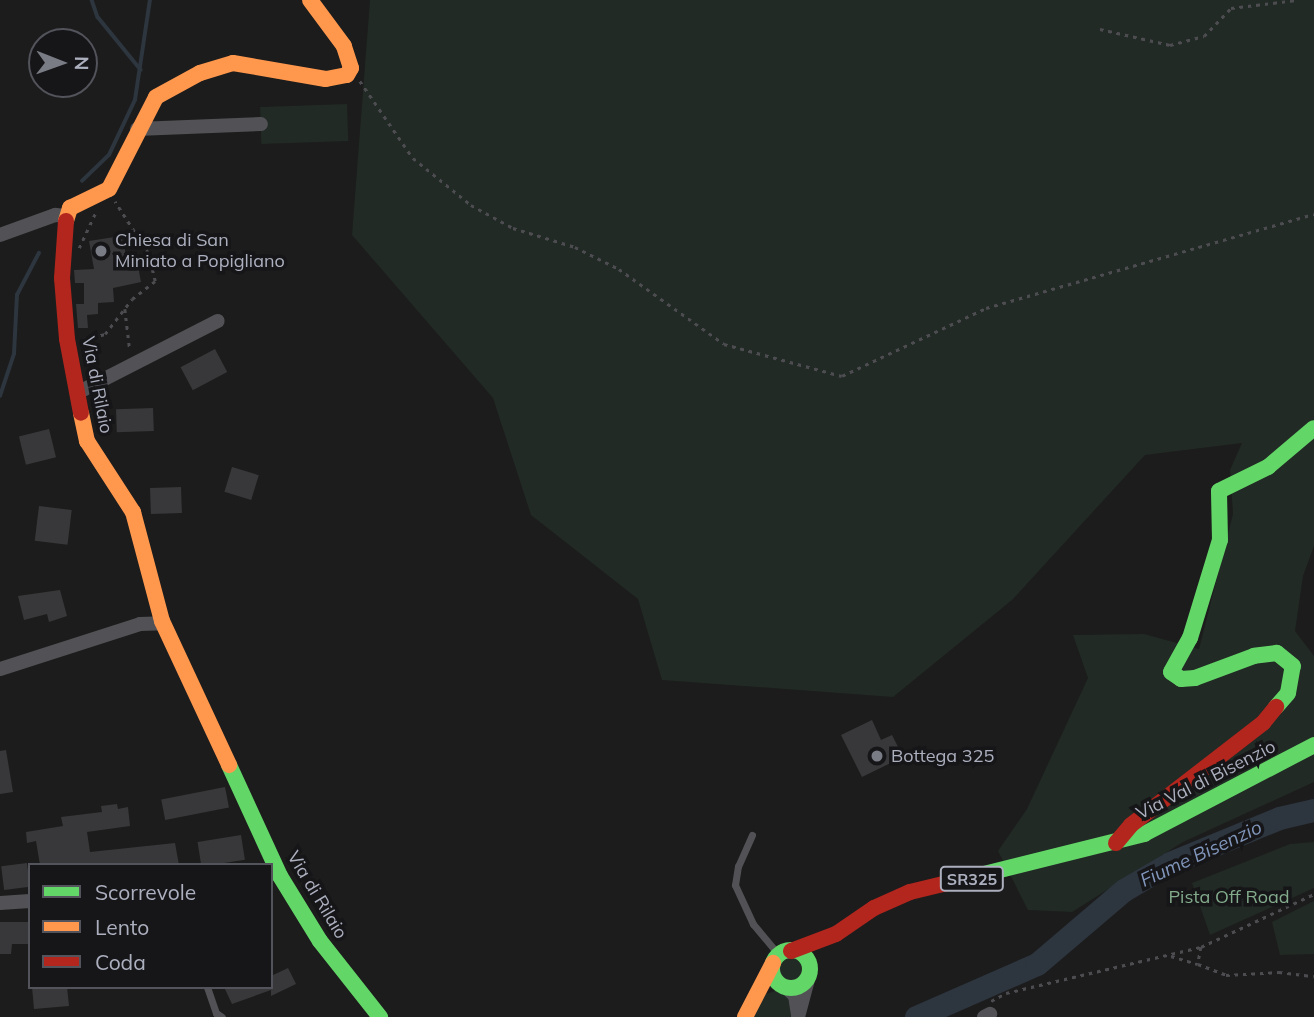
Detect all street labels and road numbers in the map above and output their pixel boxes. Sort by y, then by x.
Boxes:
street label: Via di Rilaio [77,335,117,435]
street label: Via Val di Bisenzio [1133,736,1279,824]
street label: Via di Rilaio [282,847,352,943]
road number: SR325 [939,866,1005,892]

